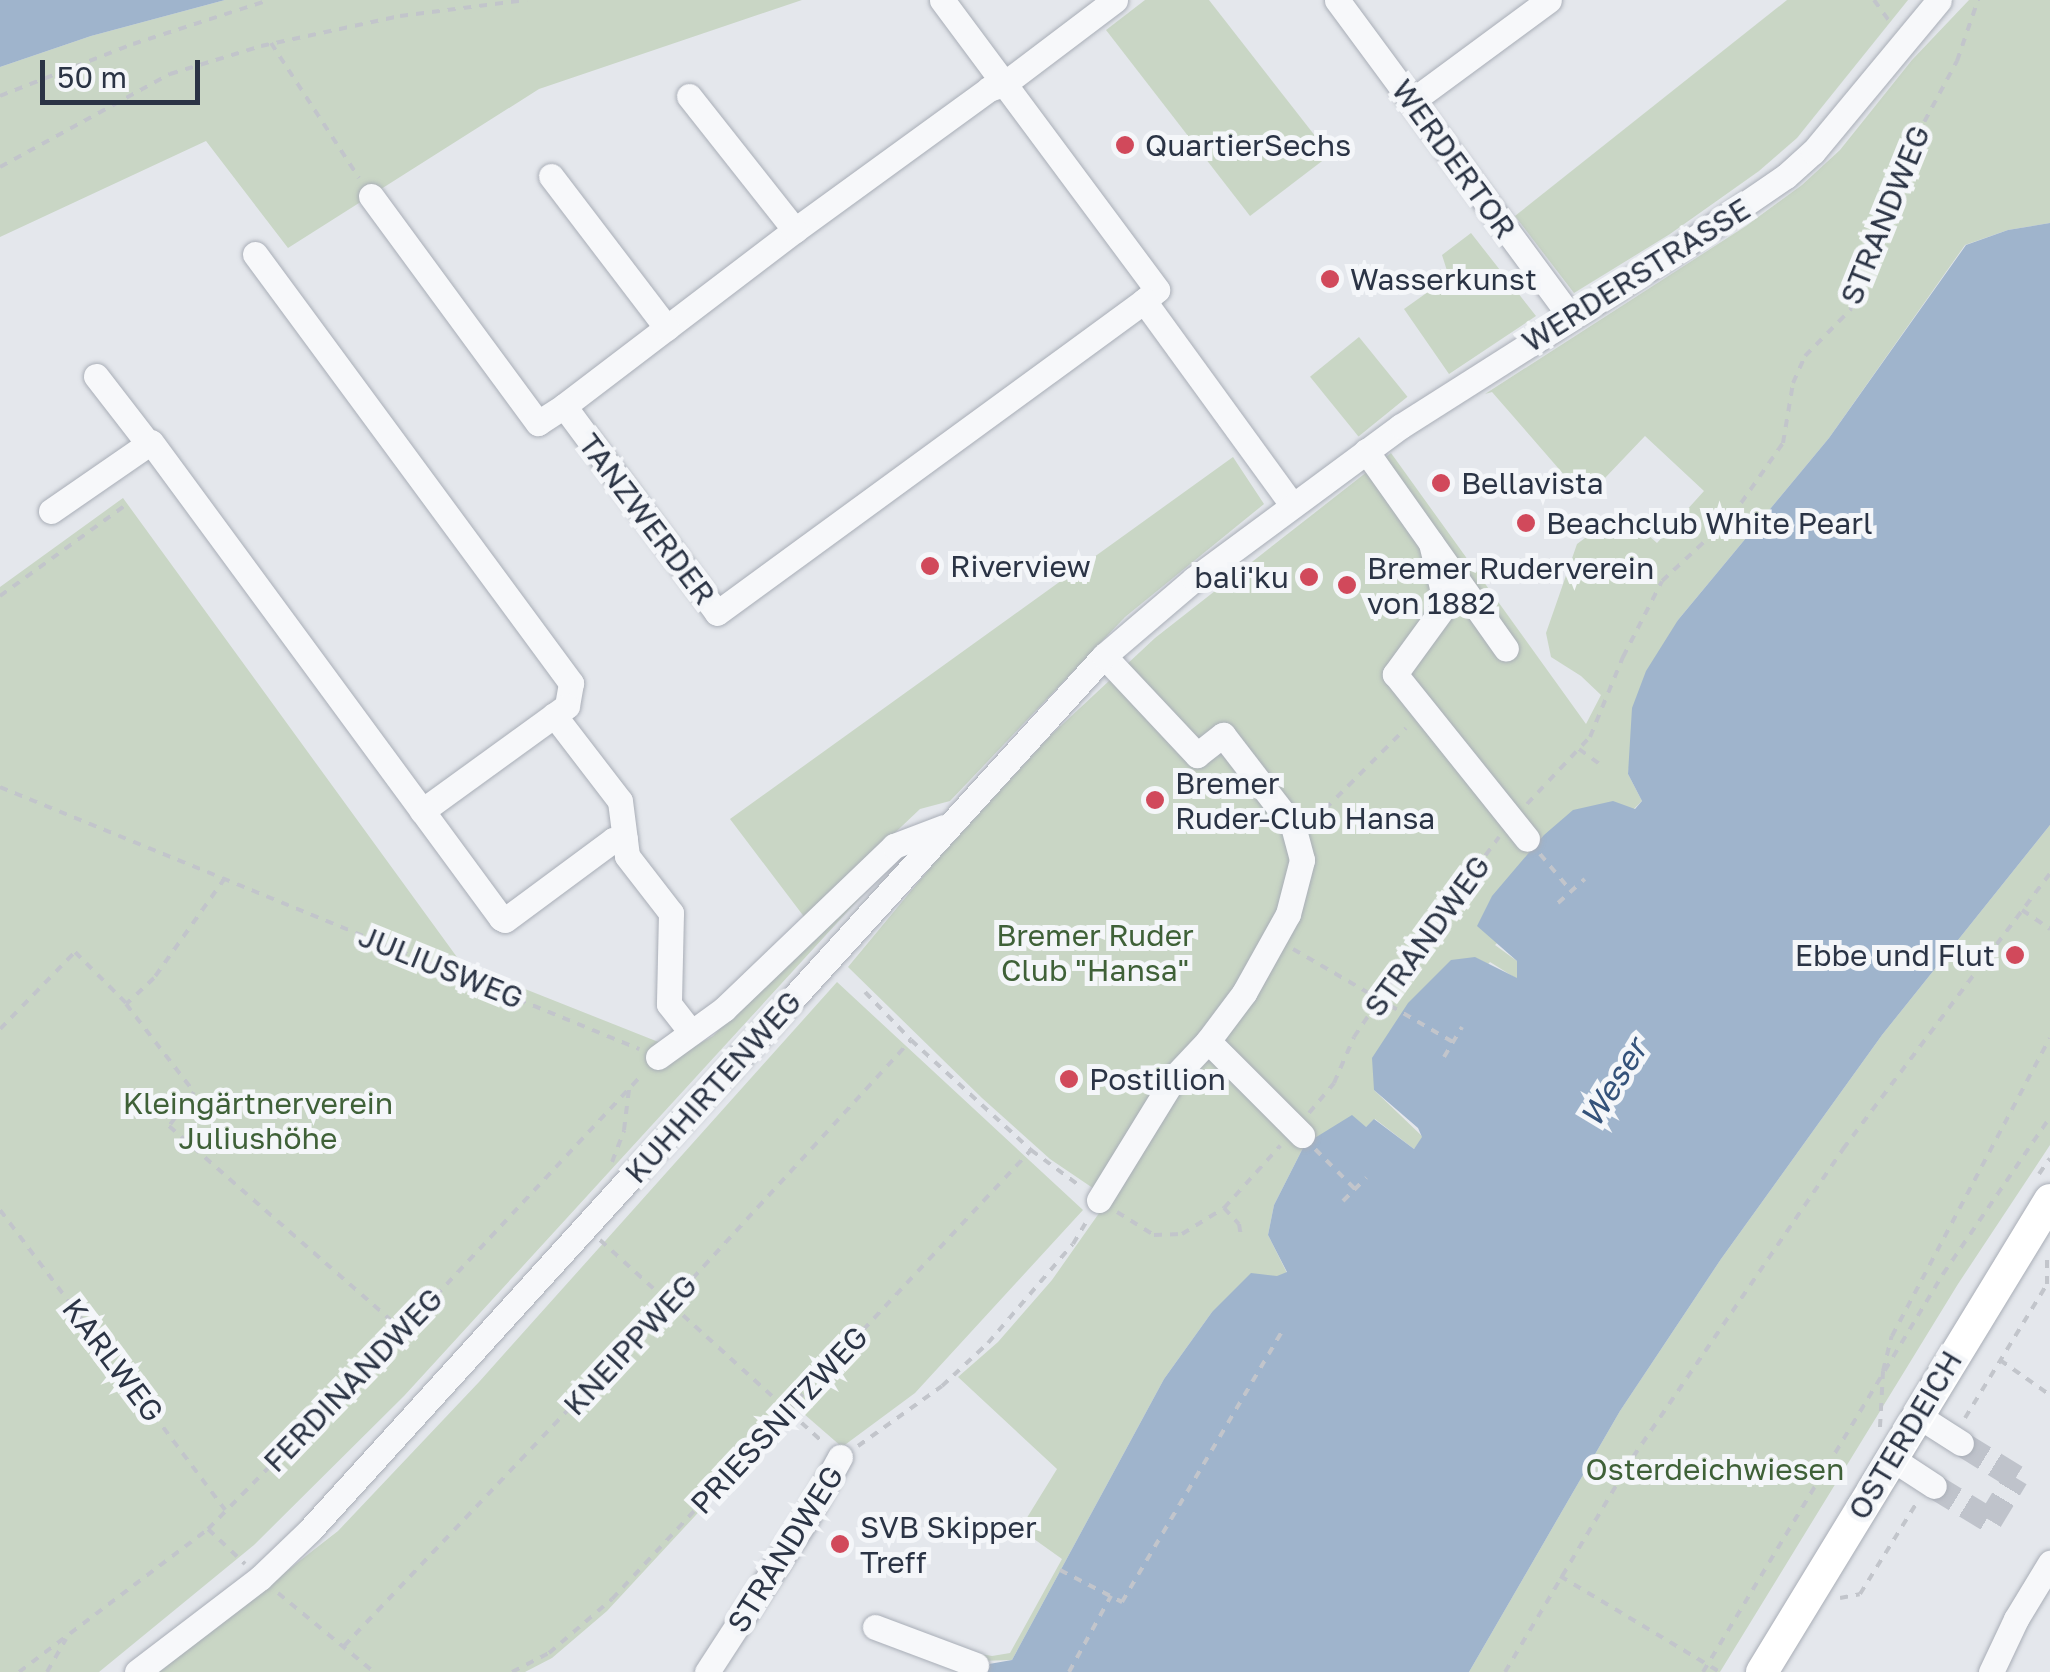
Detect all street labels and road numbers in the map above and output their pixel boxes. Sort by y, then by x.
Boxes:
street label: WERDERTOR [1384,73,1524,245]
street label: STRANDWEG [1833,120,1937,310]
street label: WERDERSTRASSE [1516,190,1756,360]
street label: TANZWERDER [571,427,723,611]
street label: STRANDWEG [1357,849,1497,1023]
street label: JULIUSWEG [354,918,528,1016]
street label: KUHHIRTENWEG [617,984,809,1190]
street label: KNEIPPWEG [556,1267,704,1423]
street label: FERDINANDWEG [256,1281,450,1479]
street label: KARLWEG [55,1291,171,1429]
street label: PRIESSNITZWEG [683,1319,875,1521]
street label: OSTERDEICH [1841,1344,1969,1526]
street label: STRANDWEG [719,1459,851,1639]

